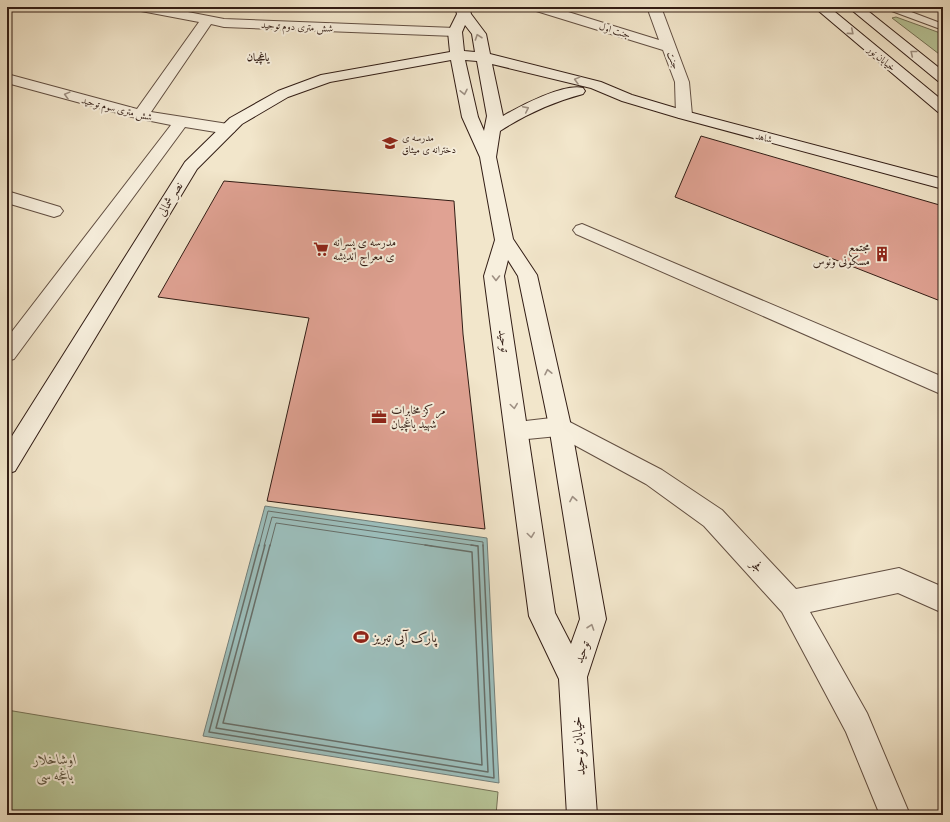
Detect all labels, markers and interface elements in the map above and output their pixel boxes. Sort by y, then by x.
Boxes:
street label: شش متری دوم توحید [260,17,334,38]
street label: جنت اول [597,19,632,42]
one-way arrow [846,28,853,35]
one-way arrow [474,34,483,41]
street label: خیابان نور [864,41,899,75]
district label: یاغچیان [247,49,270,65]
street label: جنت [663,49,684,71]
one-way arrow [910,51,917,58]
one-way arrow [574,76,581,85]
one-way arrow [460,89,468,95]
one-way arrow [63,91,70,100]
street label: شش متری سوم توحید [79,92,154,127]
one-way arrow [522,106,530,114]
street label: شاهد [754,128,774,147]
place label: مدرسه ی دخترانه ی میثاق [402,130,456,157]
school or university icon: مدرسه ی دخترانه ی میثاق [381,134,399,152]
street label: نصر شمالی [152,178,187,219]
place label: مدرسه ی پسرانه ی معراج اندیشه [333,233,396,267]
place label: مجتمع مسکونی ونوس [813,238,871,269]
supermarket icon: مدرسه ی پسرانه ی معراج اندیشه [312,240,330,258]
building icon: مجتمع مسکونی ونوس [873,245,891,263]
one-way arrow [492,275,500,281]
street label: توحید [494,328,515,354]
one-way arrow [544,368,552,375]
place label: مر کز مخابرات شهید یاغچیان [391,401,446,432]
one-way arrow [509,403,518,410]
office icon: مر کز مخابرات شهید یاغچیان [370,408,388,426]
one-way arrow [569,496,577,502]
one-way arrow [527,532,536,538]
street label: فجر [746,554,768,576]
one-way arrow [586,624,594,631]
place label: پارک آبی تبریز [371,627,438,648]
sports icon: پارک آبی تبریز [352,628,370,646]
street label: توحید [570,638,594,665]
street label: خیابان توحید [566,716,590,776]
park label: اوشاخلار باغچه سی [32,749,77,785]

